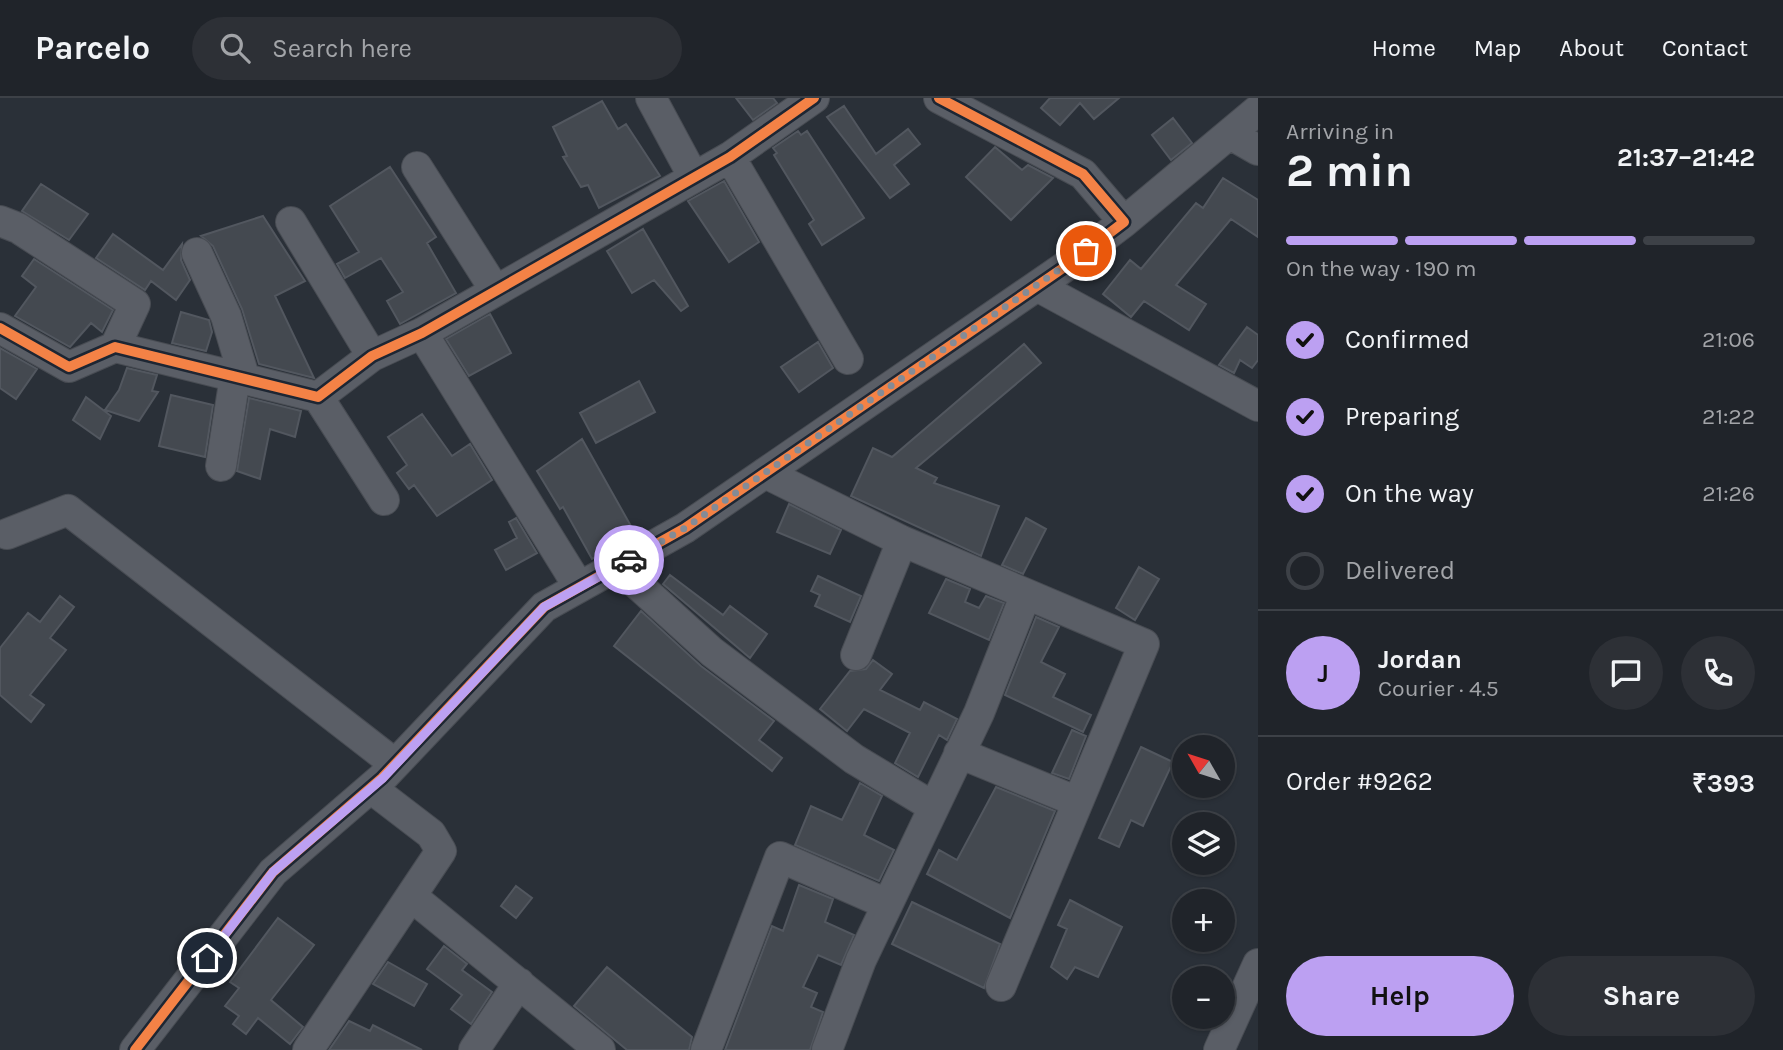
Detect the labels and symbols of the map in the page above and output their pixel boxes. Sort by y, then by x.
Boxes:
pin [1056,221,1116,281]
courier [594,525,664,595]
north arrow [1172,735,1236,798]
pin [177,928,237,988]

